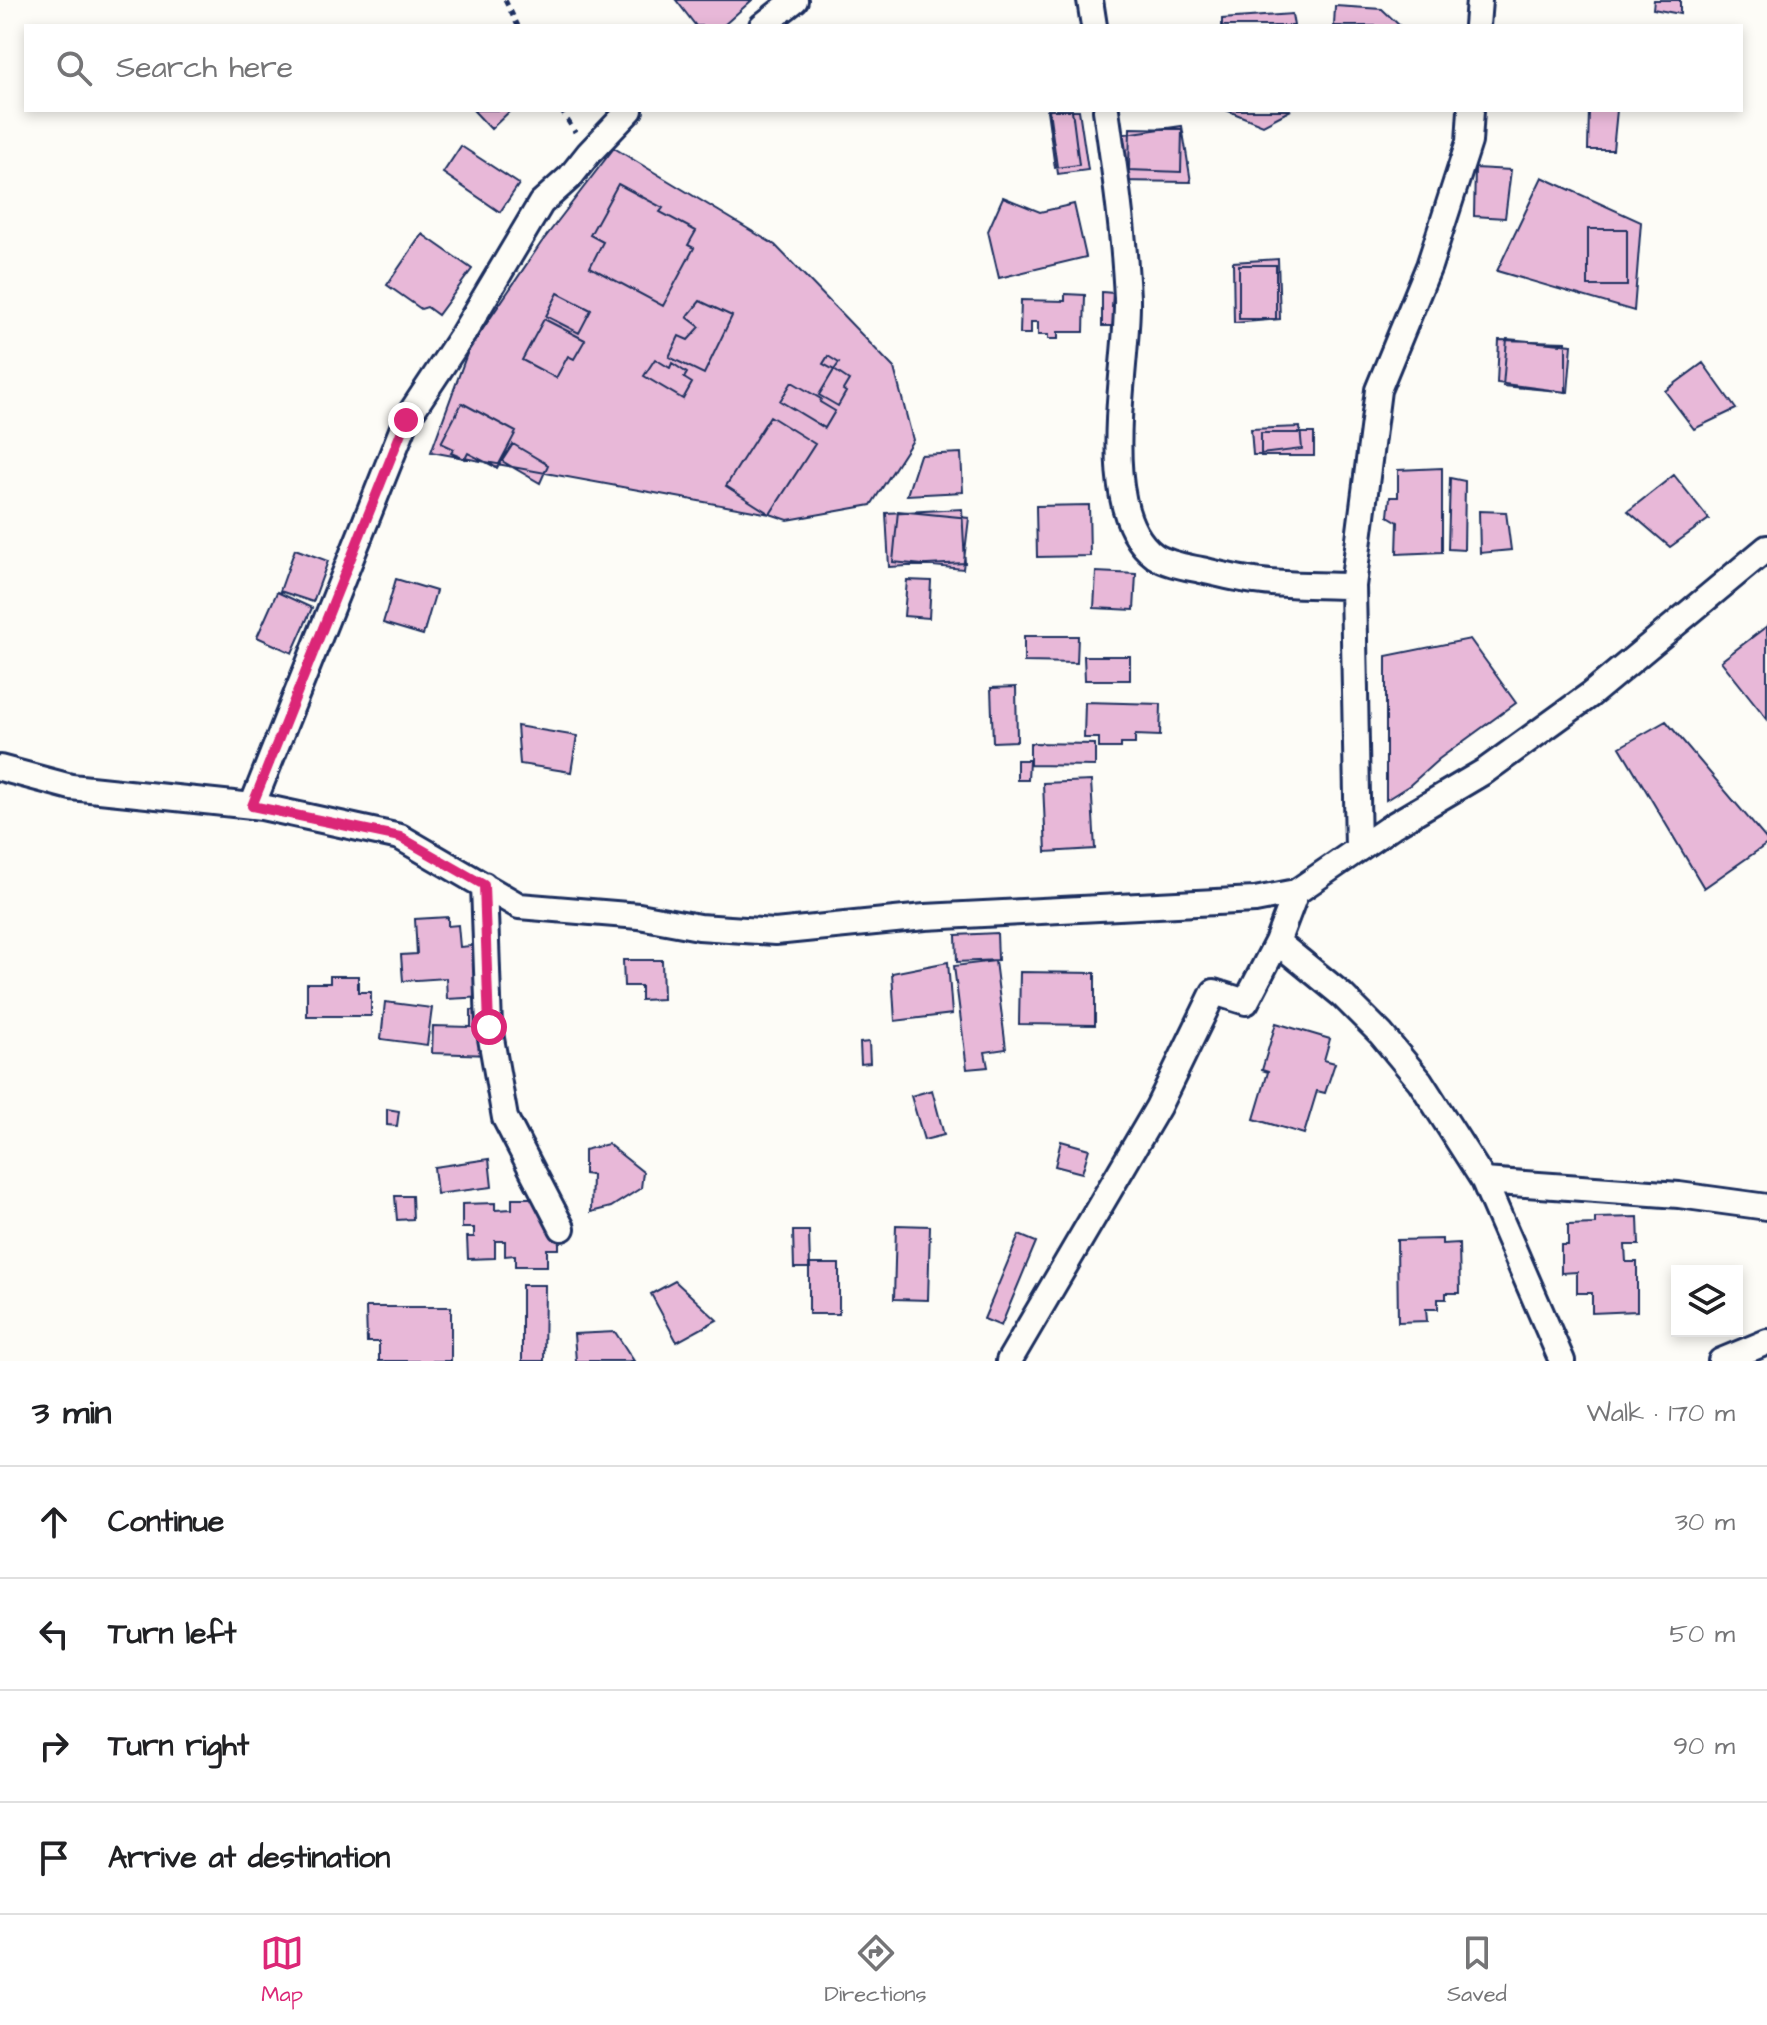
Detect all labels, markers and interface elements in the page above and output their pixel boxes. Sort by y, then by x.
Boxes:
search box [24,24,1743,112]
icon: search [52,46,96,90]
text: Search here [116,47,293,89]
route end [388,402,424,438]
route start [471,1009,507,1045]
map controls [1671,1265,1743,1337]
button: layers [1671,1265,1743,1337]
text: 3 min [32,1389,112,1437]
text: Walk · 170 m [1586,1395,1735,1431]
icon: ahead [32,1500,76,1544]
text: Continue [108,1501,224,1543]
text: 30 m [1675,1504,1735,1540]
icon: left [32,1612,76,1656]
text: Turn left [108,1613,236,1655]
text: 50 m [1670,1616,1735,1652]
icon: right [32,1724,76,1768]
text: Turn right [108,1725,249,1767]
text: 90 m [1673,1728,1735,1764]
icon: arrive [32,1836,76,1880]
text: Arrive at destination [108,1837,390,1879]
tab: Map [260,1931,304,2010]
tab: Directions [824,1931,927,2010]
tab: Saved [1447,1931,1507,2010]

